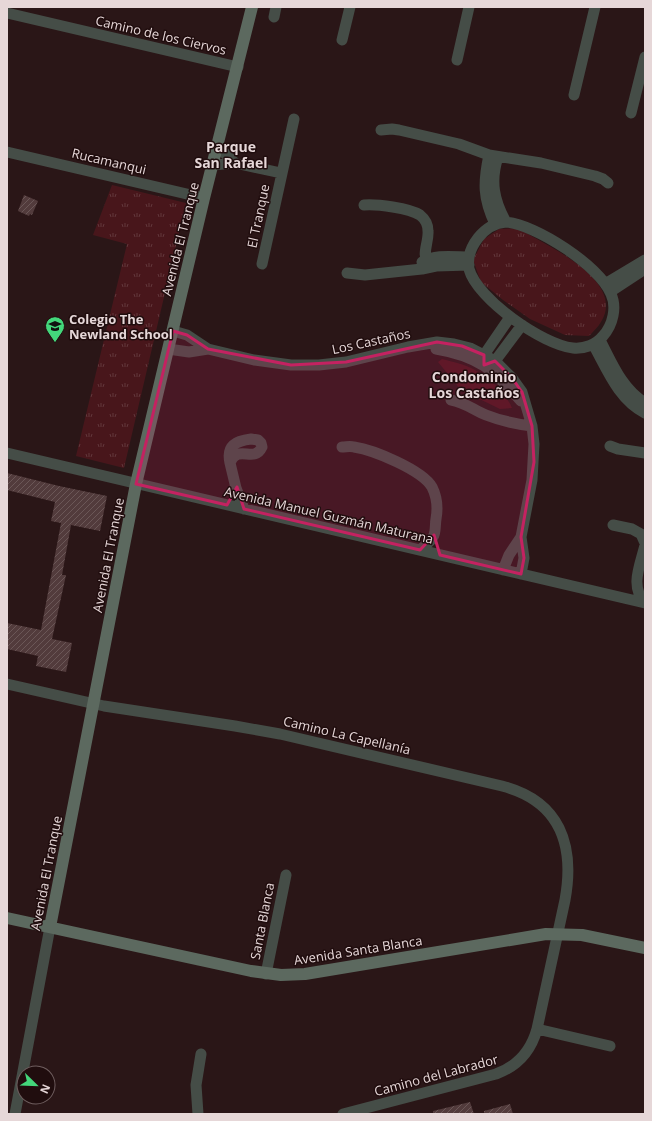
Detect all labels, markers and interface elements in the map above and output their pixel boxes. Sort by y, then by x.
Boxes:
street label: Camino de los Ciervos [94,11,228,59]
district label: Parque San Rafael [194,137,268,172]
street label: Rucamanqui [70,144,148,178]
street label: Avenida El Tranque [157,180,203,298]
street label: El Tranque [242,182,274,250]
place label: Colegio The Newland School [69,310,173,343]
school or university icon: Colegio The Newland School [44,315,66,343]
street label: Los Castaños [330,324,412,358]
district label: Condominio Los Castaños [429,367,519,402]
street label: Avenida Manuel Guzmán Maturana [223,482,435,548]
street label: Avenida El Tranque [88,496,128,614]
street label: Camino La Capellanía [282,712,412,758]
street label: Avenida El Tranque [26,814,66,932]
street label: Santa Blanca [246,881,278,961]
street label: Avenida Santa Blanca [293,931,423,969]
street label: Camino del Labrador [372,1050,501,1100]
north arrow [16,1065,56,1105]
text: N [37,1082,54,1096]

